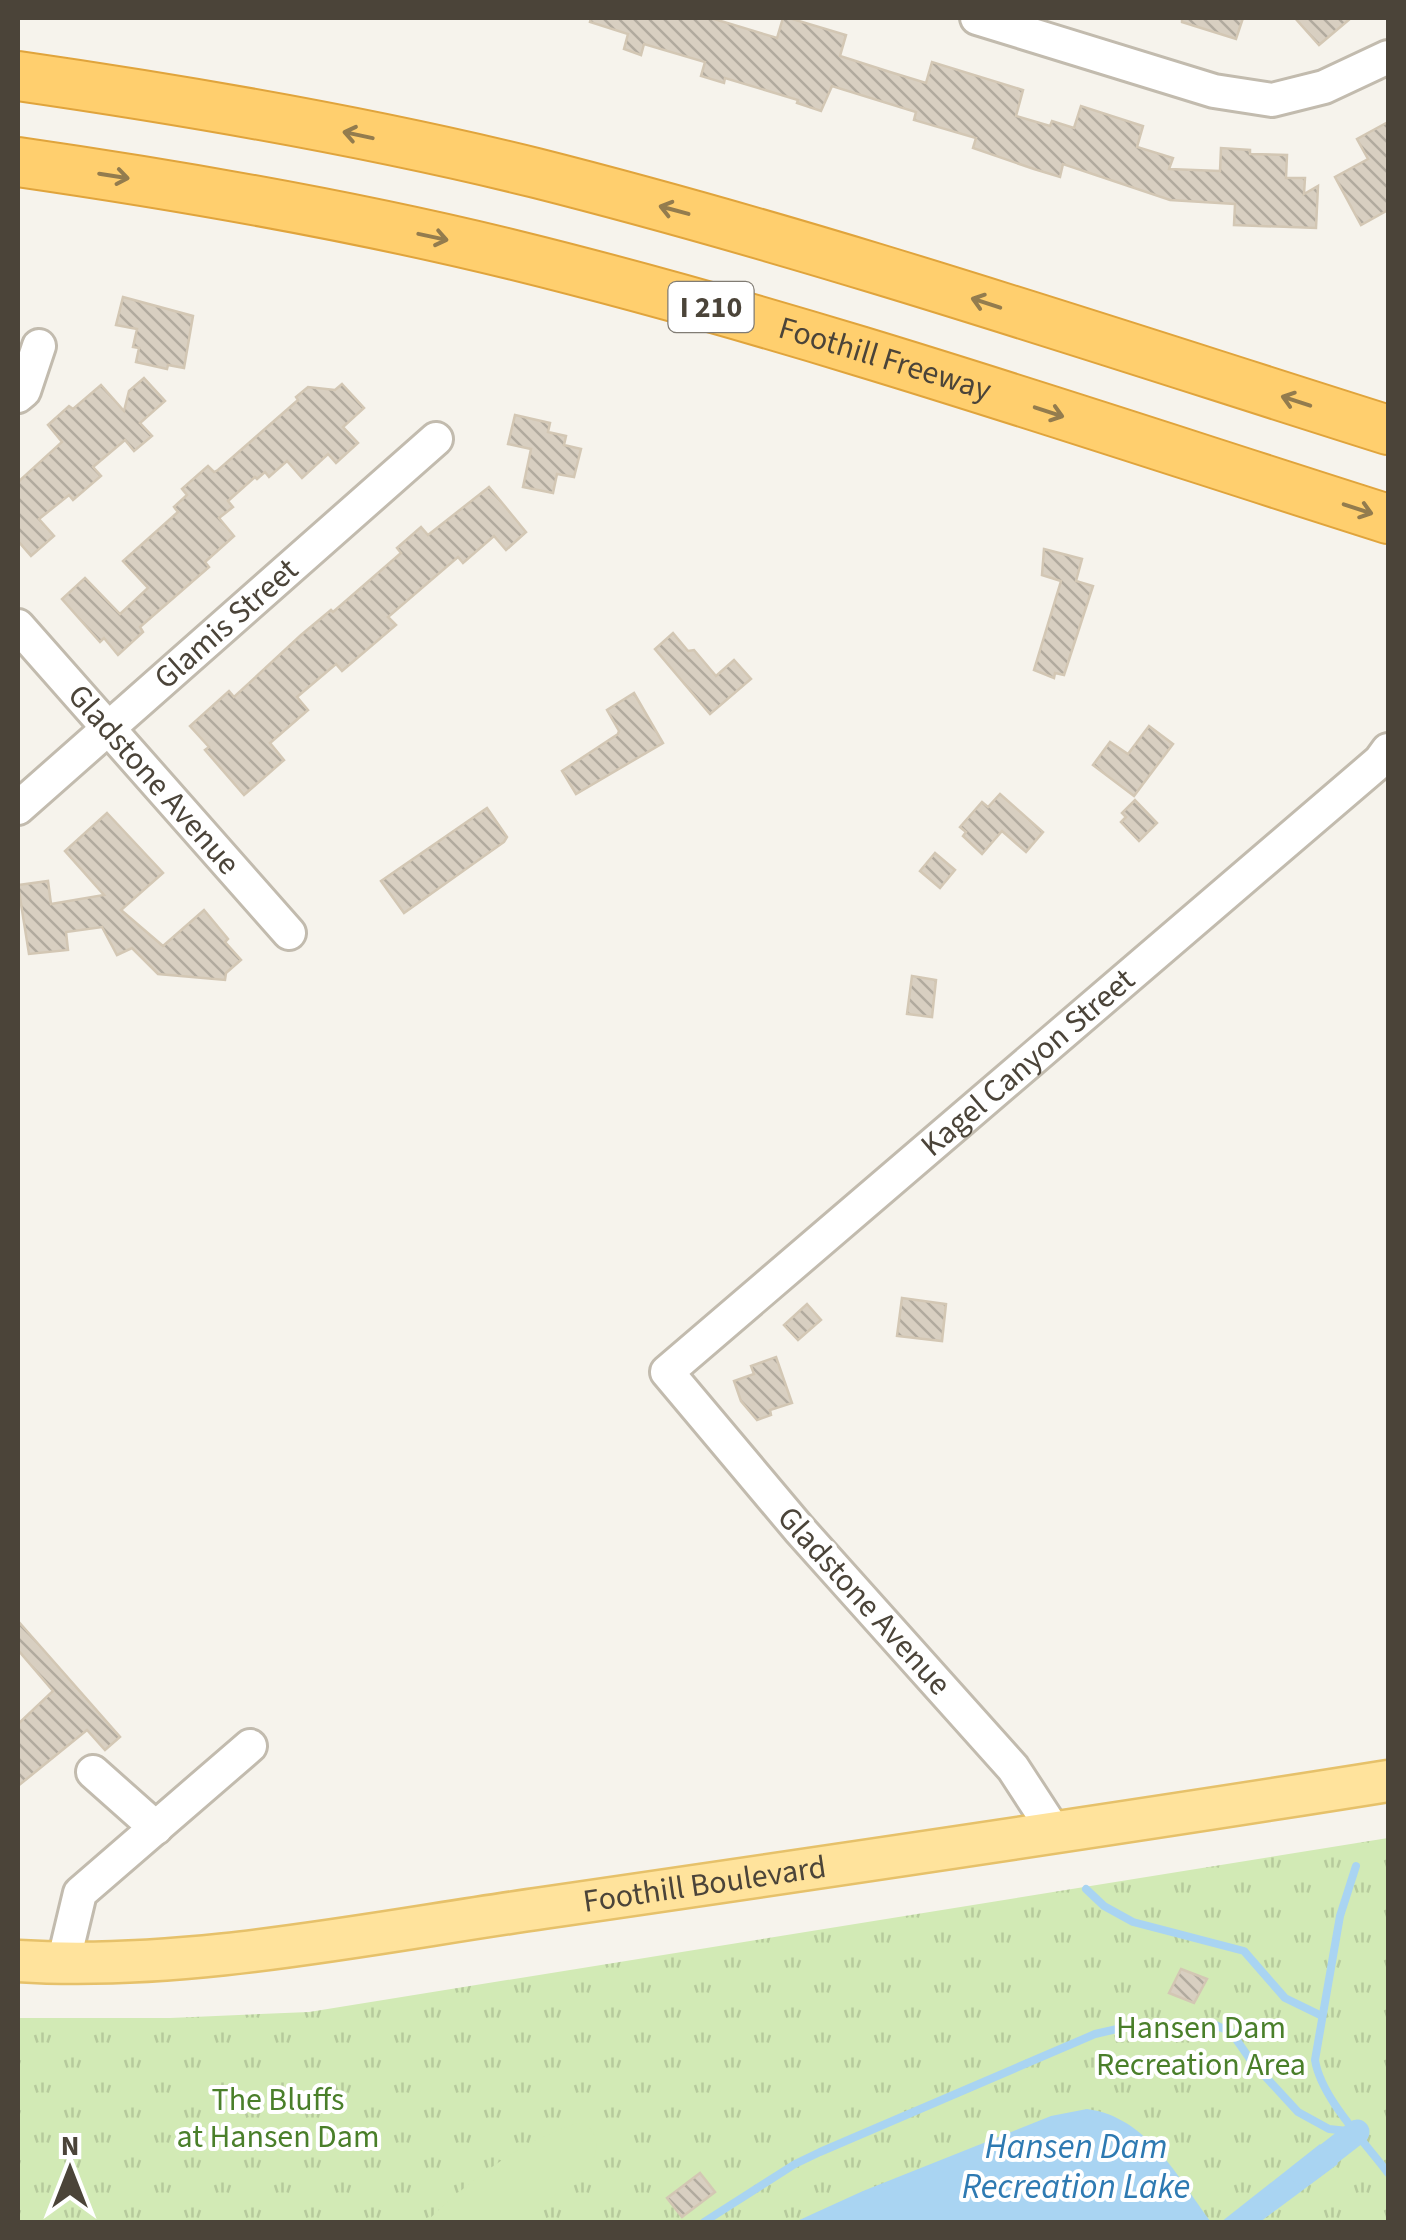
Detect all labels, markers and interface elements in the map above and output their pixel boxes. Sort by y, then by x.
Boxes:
one-way arrow [343,124,375,143]
one-way arrow [97,167,130,186]
one-way arrow [659,199,690,218]
one-way arrow [416,229,448,248]
road number: I 210 [668,282,754,332]
one-way arrow [970,293,1002,311]
street label: Foothill Freeway [773,305,997,413]
one-way arrow [1280,390,1312,408]
one-way arrow [1032,404,1064,422]
one-way arrow [1342,502,1374,520]
street label: Glamis Street [144,548,309,700]
street label: Gladstone Avenue [57,674,251,885]
street label: Kagel Canyon Street [911,958,1145,1168]
street label: Gladstone Avenue [766,1496,962,1706]
street label: Foothill Boulevard [580,1844,829,1925]
park label: Hansen Dam Recreation Area [1096,2005,1306,2088]
park label: The Bluffs at Hansen Dam [177,2077,379,2160]
north arrow [20,2120,120,2220]
water label: Hansen Dam Recreation Lake [962,2122,1190,2212]
text: N [61,2126,79,2166]

